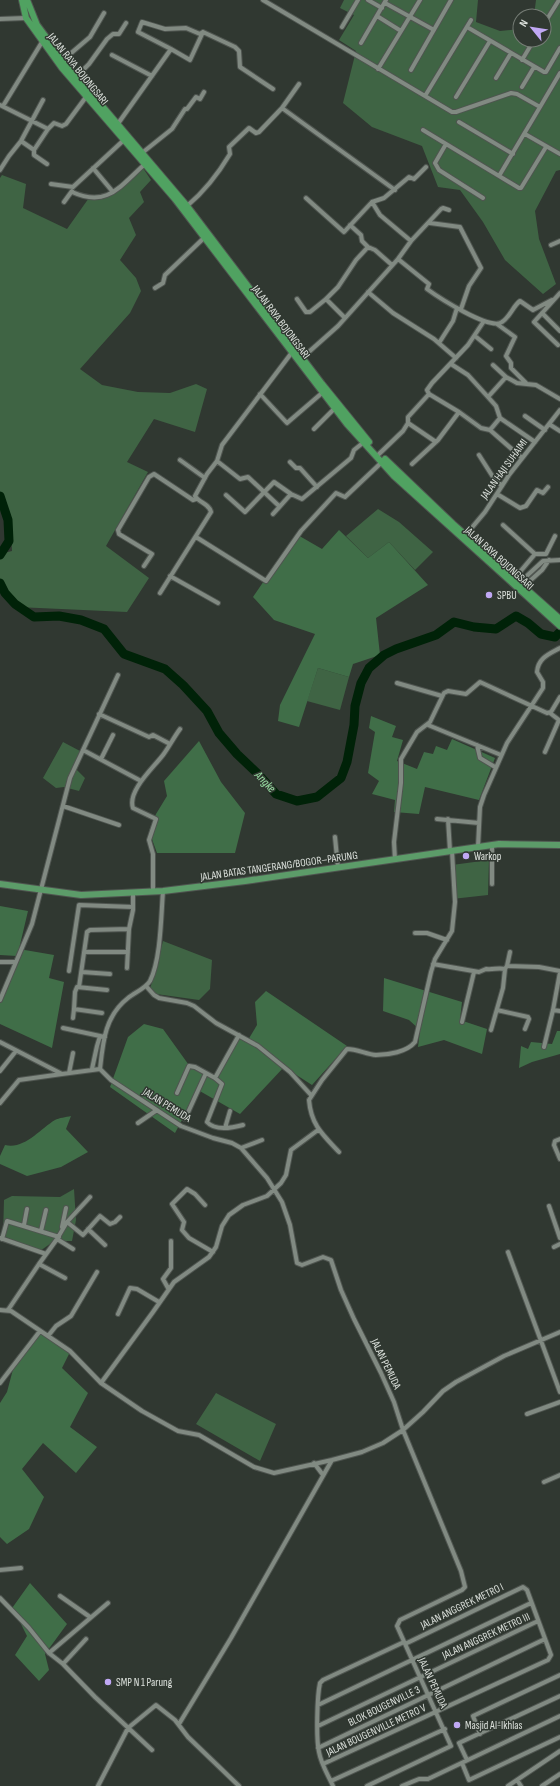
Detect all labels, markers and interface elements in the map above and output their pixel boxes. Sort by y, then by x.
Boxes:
north arrow [512,8,552,48]
text: N [517,17,531,29]
street label: JALAN RAYA BOJONGSARI [44,30,111,108]
street label: JALAN RAYA BOJONGSARI [248,282,313,361]
street label: JALAN HAJI SUHAIMI [477,436,530,502]
street label: JALAN RAYA BOJONGSARI [461,523,536,593]
place label: SPBU [497,589,517,602]
marker: SPBU [484,590,494,600]
water label: Angke [251,767,279,796]
street label: JALAN BATAS TANGERANG/BOGOR–PARUNG [198,849,359,884]
place label: Warkop [474,850,501,863]
marker: Warkop [461,851,471,861]
street label: JALAN PEMUDA [140,1085,194,1125]
street label: JALAN PEMUDA [368,1336,404,1392]
street label: JALAN ANGGREK METRO I [417,1580,506,1632]
street label: JALAN ANGGREK METRO III [439,1610,532,1662]
street label: JALAN PEMUDA [415,1655,450,1711]
place label: SMP N 1 Parung [116,1676,173,1689]
marker: SMP N 1 Parung [103,1677,113,1687]
street label: BLOK BOUGENVILLE 3 [346,1683,423,1729]
street label: JALAN BOUGENVILLE METRO V [323,1701,428,1759]
place label: Masjid Al-Ikhlas [465,1719,522,1732]
marker: Masjid Al-Ikhlas [452,1720,462,1730]

